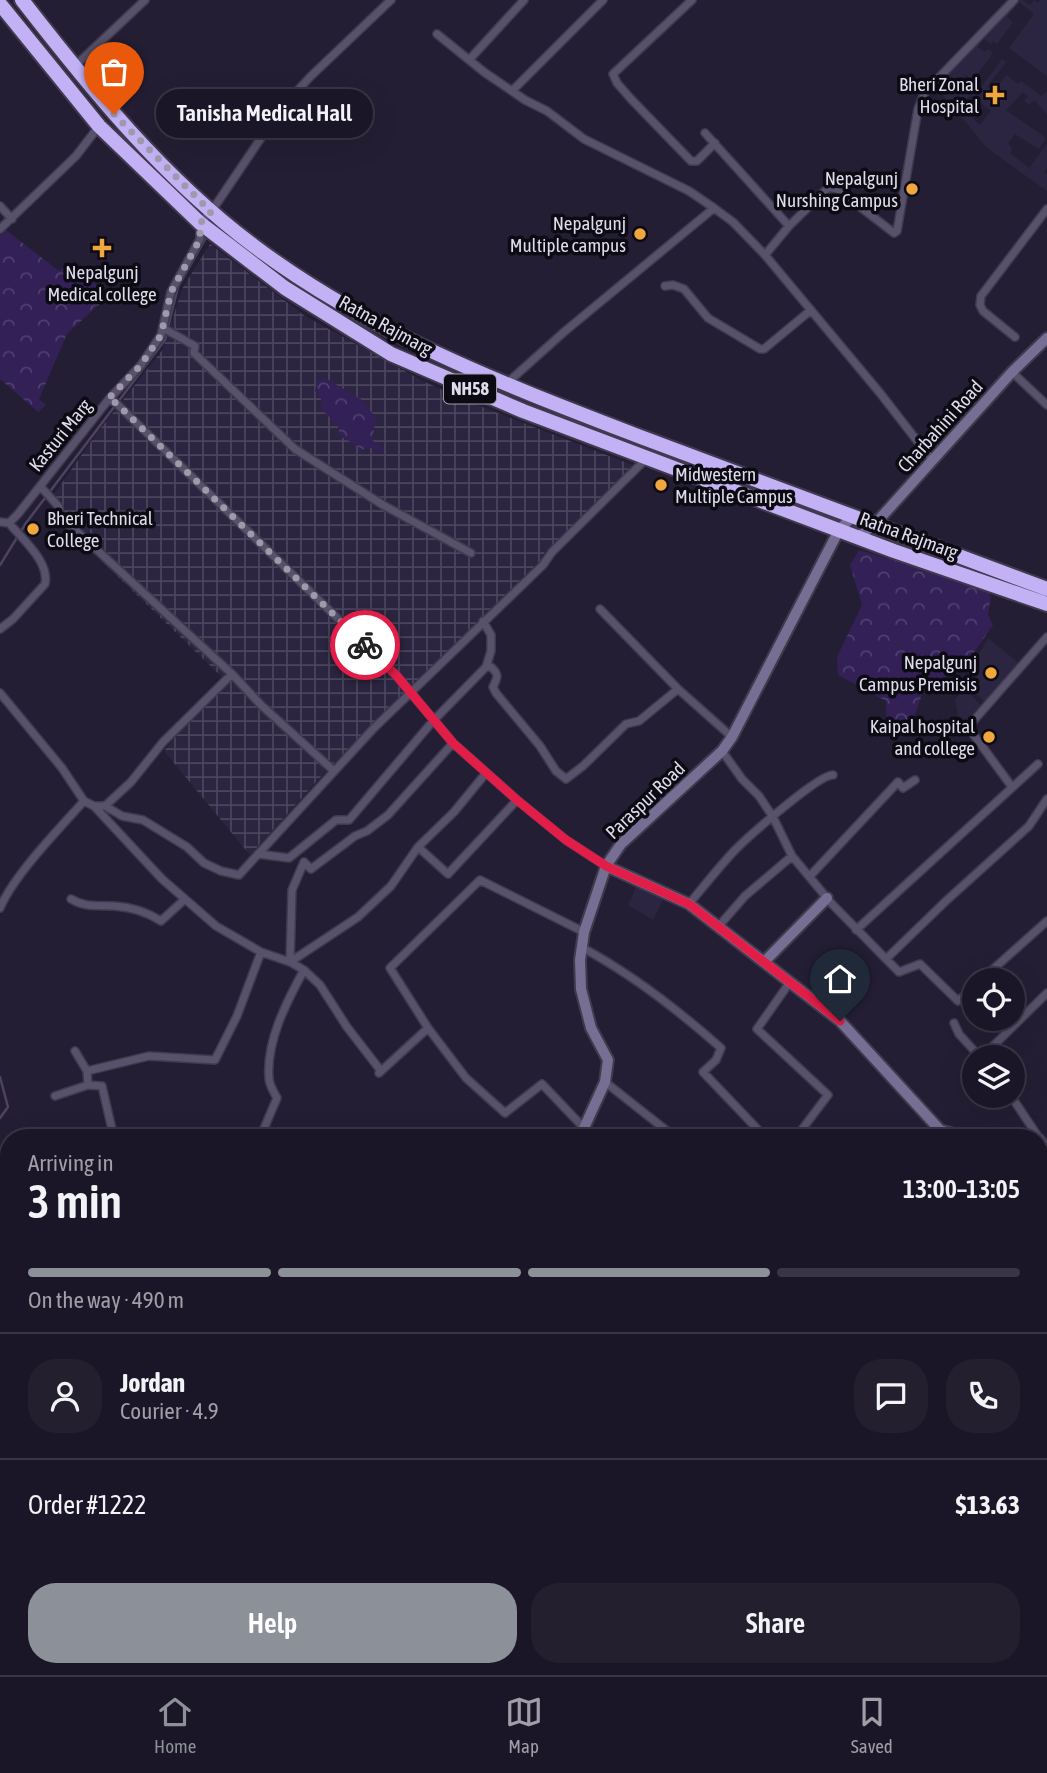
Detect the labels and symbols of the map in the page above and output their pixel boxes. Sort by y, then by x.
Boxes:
pin [84,42,144,114]
place label: Bheri Zonal Hospital [899,73,979,117]
marker: Bheri Zonal Hospital [985,85,1005,105]
callout: Tanisha Medical Hall [156,90,373,138]
place label: Nepalgunj Nurshing Campus [776,167,898,211]
marker: Nepalgunj Nurshing Campus [904,181,920,197]
place label: Nepalgunj Multiple campus [510,212,626,256]
marker: Nepalgunj Multiple campus [632,226,648,242]
marker: Nepalgunj Medical college [92,238,112,258]
place label: Nepalgunj Medical college [47,261,157,305]
street label: Ratna Rajmarg [336,290,437,360]
road number: NH58 [444,374,496,404]
street label: Charbahini Road [893,376,987,476]
street label: Kasturi Marg [24,394,96,476]
place label: Midwestern Multiple Campus [675,463,793,507]
marker: Midwestern Multiple Campus [653,477,669,493]
place label: Bheri Technical College [47,507,153,551]
street label: Ratna Rajmarg [857,507,962,563]
marker: Bheri Technical College [25,521,41,537]
courier [330,610,400,680]
place label: Nepalgunj Campus Premisis [859,651,977,695]
marker: Nepalgunj Campus Premisis [983,665,999,681]
place label: Kaipal hospital and college [870,715,975,759]
marker: Kaipal hospital and college [981,729,997,745]
street label: Paraspur Road [601,757,689,843]
pin [810,949,870,1021]

